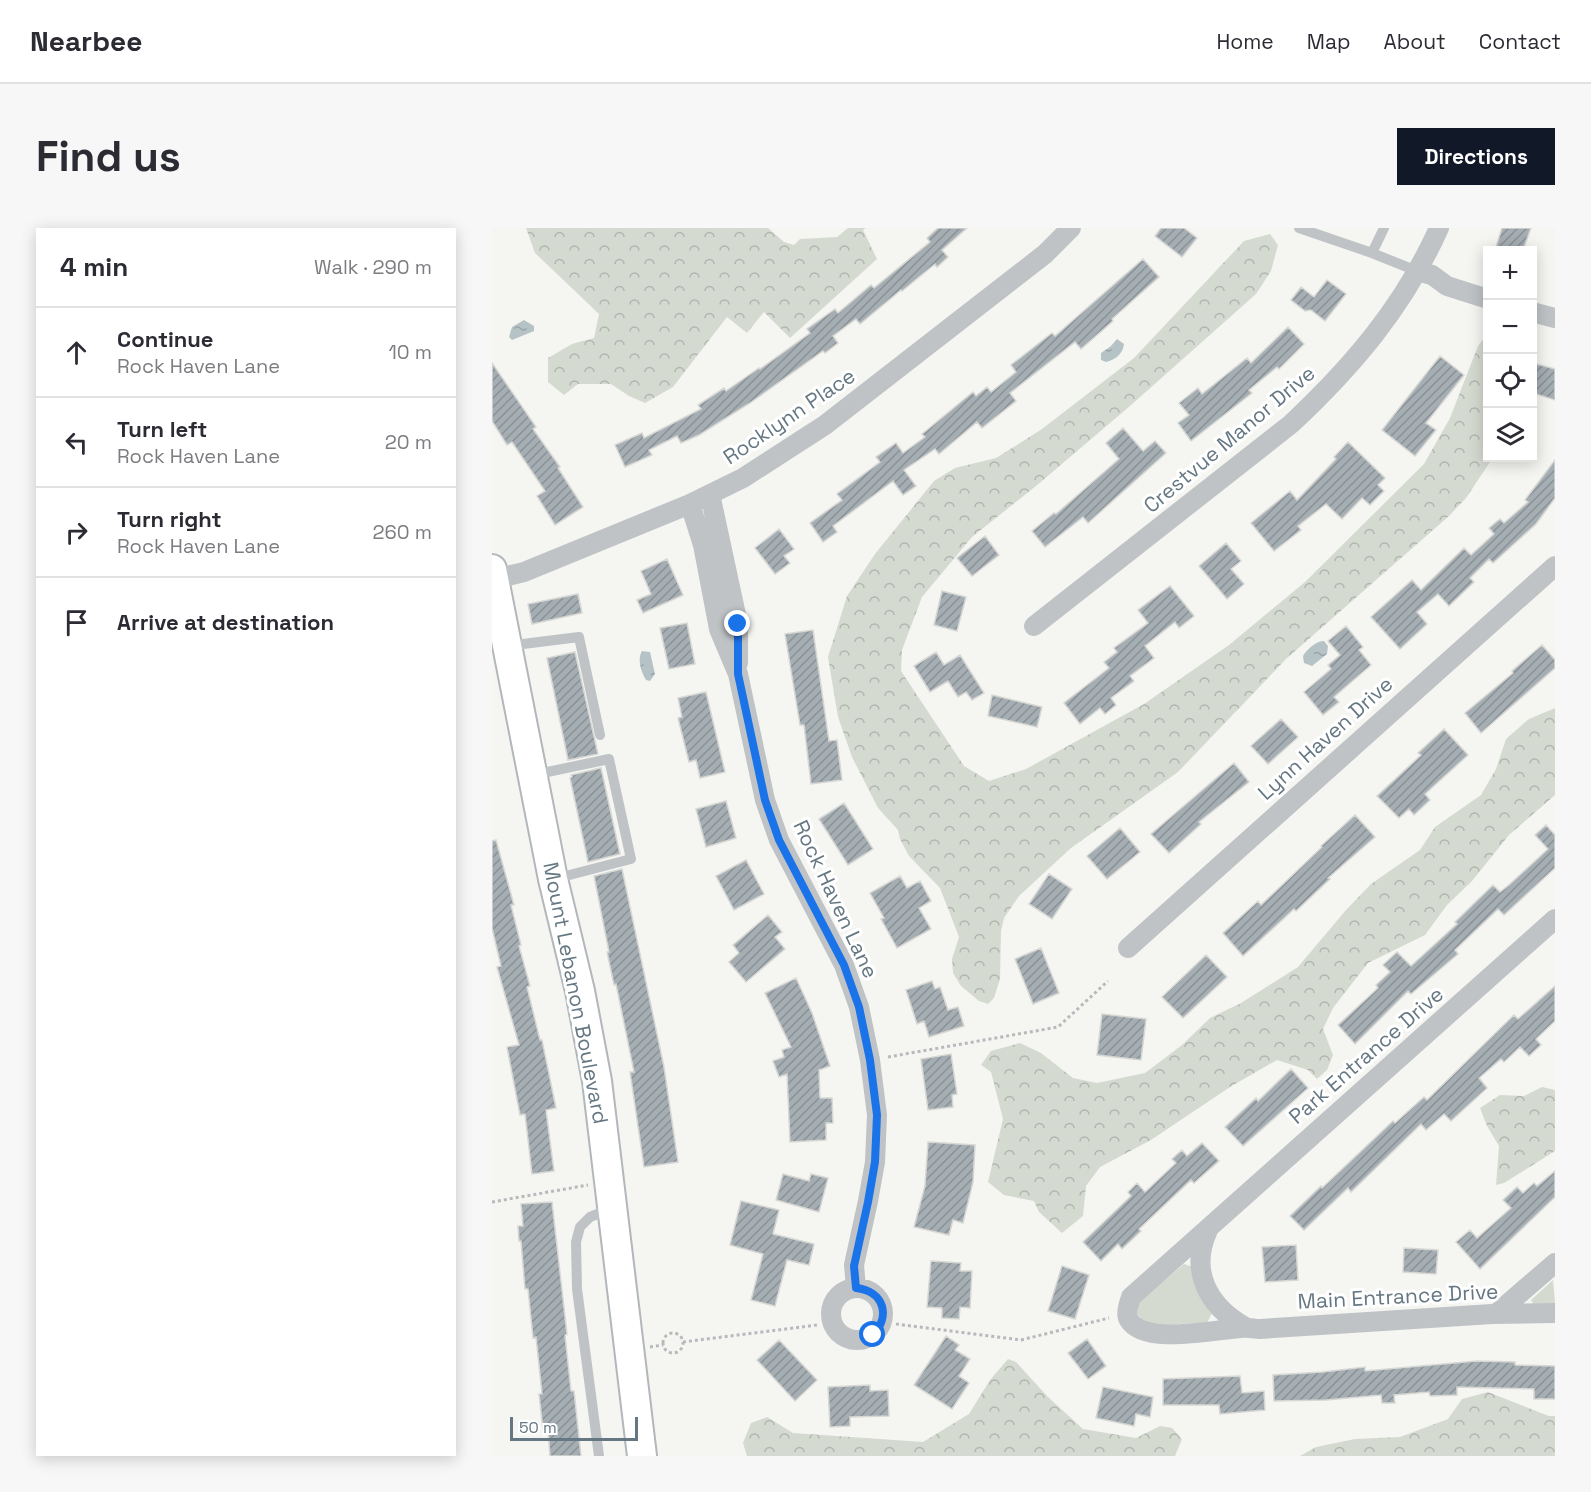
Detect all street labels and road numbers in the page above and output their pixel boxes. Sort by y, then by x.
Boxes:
street label: Crestvue Manor Drive [1138,359,1320,519]
street label: Rocklynn Place [718,362,860,470]
street label: Lynn Haven Drive [1252,670,1398,806]
street label: Rock Haven Lane [788,816,884,982]
street label: Mount Lebanon Boulevard [537,860,615,1126]
street label: Park Entrance Drive [1283,980,1449,1130]
street label: Main Entrance Drive [1297,1277,1499,1315]

